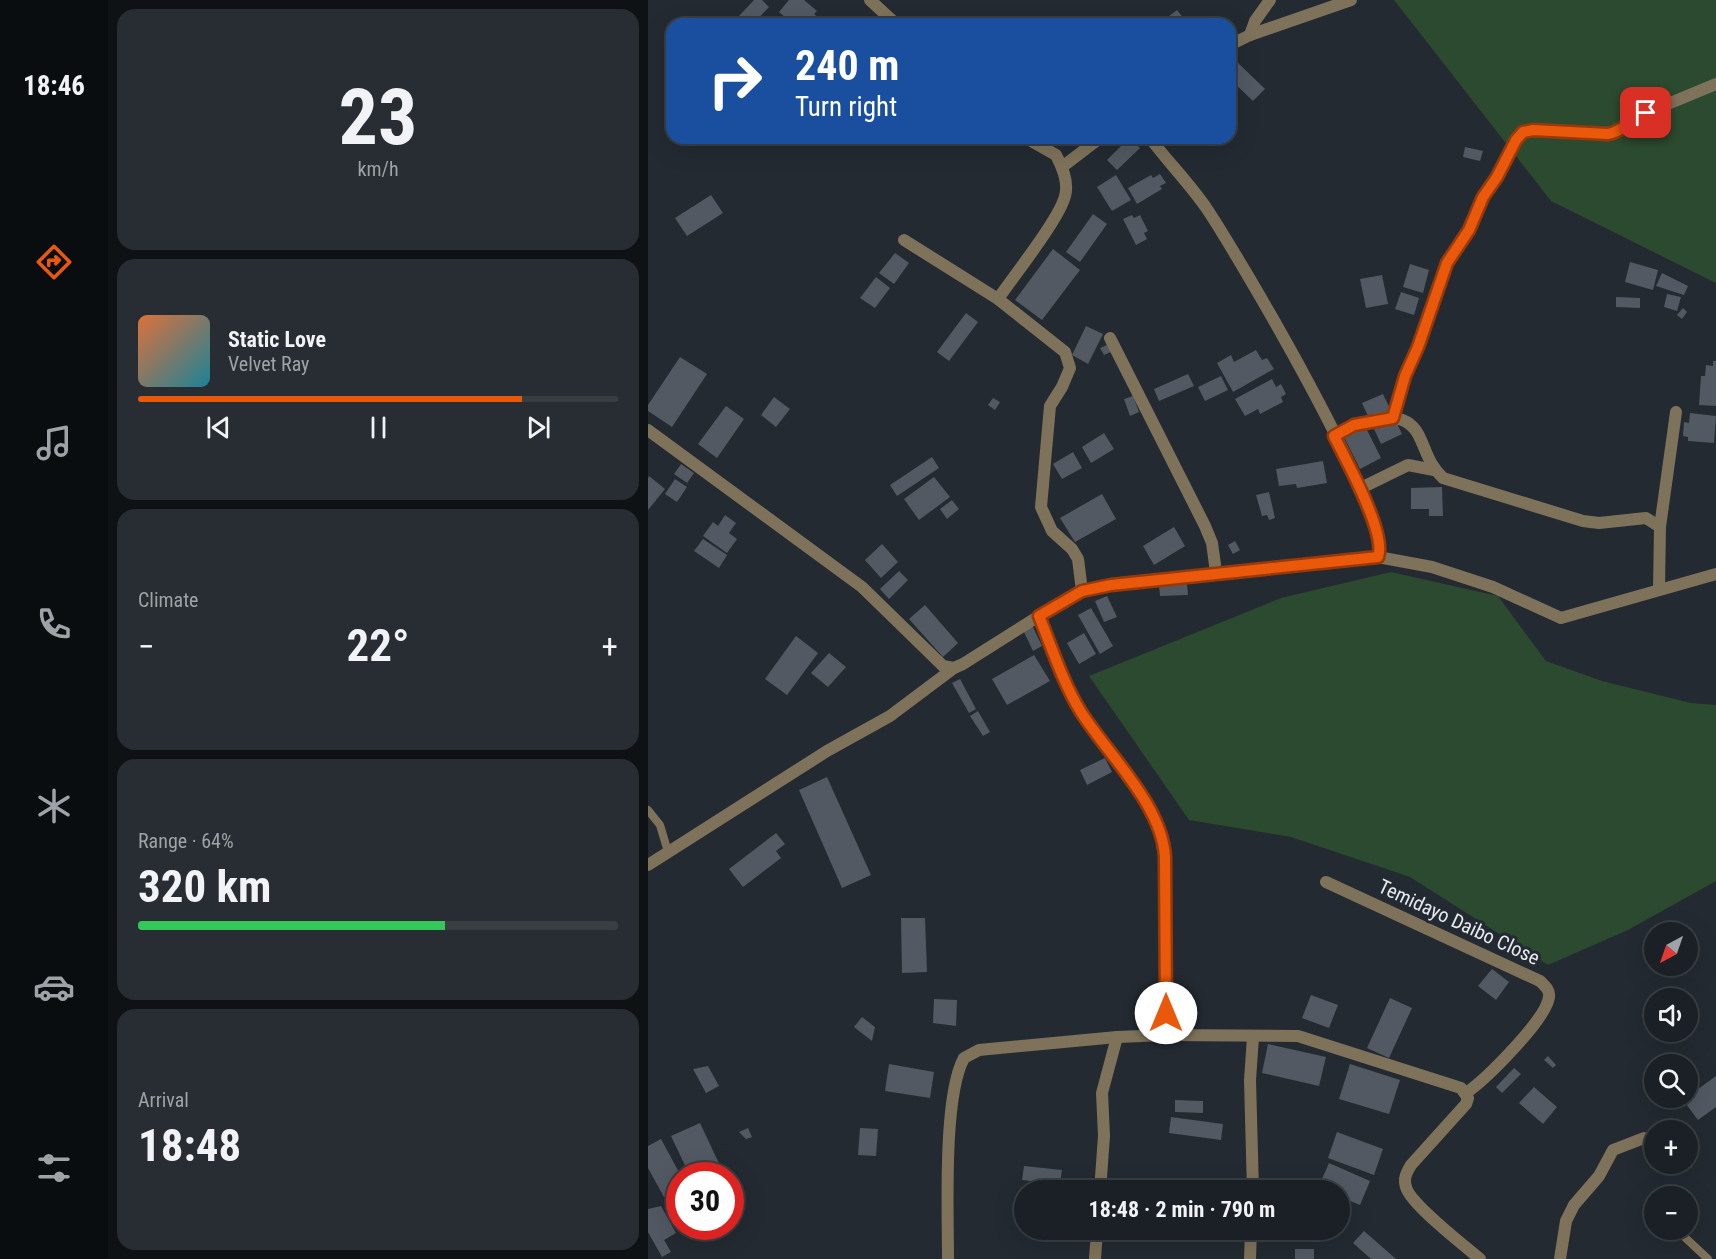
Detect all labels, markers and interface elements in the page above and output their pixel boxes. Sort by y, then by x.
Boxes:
text: 240 m [795,41,900,90]
icon: right [696,42,774,120]
text: 18:46 [23,70,85,102]
text: 23 [339,72,417,163]
pin [1620,87,1671,138]
text: Turn right [795,91,897,123]
icon: arrive [1629,96,1662,129]
text: km/h [357,157,399,181]
icon: directions [33,241,75,283]
text: Static Love [228,327,326,352]
text: Velvet Ray [228,352,309,376]
icon: previous [202,411,235,444]
icon: pause [362,411,395,444]
icon: next [522,411,555,444]
icon: music [33,422,75,464]
text: Climate [138,588,198,612]
icon: phone [33,603,75,645]
text: 22° [347,619,410,672]
text: − [138,627,155,666]
text: + [602,627,618,666]
icon: climate [33,785,75,827]
text: Range · 64% [138,829,234,853]
text: 320 km [138,860,271,913]
street label: Temidayo Daibo Close [1375,874,1543,970]
north arrow [1644,922,1698,976]
map controls [1644,922,1698,1240]
icon: car [33,966,75,1008]
position arrow [1134,981,1198,1045]
button: sound [1644,988,1698,1042]
button: search [1644,1054,1698,1108]
text: Arrival [138,1088,189,1112]
text: 18:48 [138,1119,241,1172]
button: + [1644,1120,1698,1174]
icon: filters [33,1147,75,1189]
speed limit sign: 30 [666,1162,744,1240]
button: − [1644,1186,1698,1240]
text: 18:48 · 2 min · 790 m [1089,1197,1275,1222]

